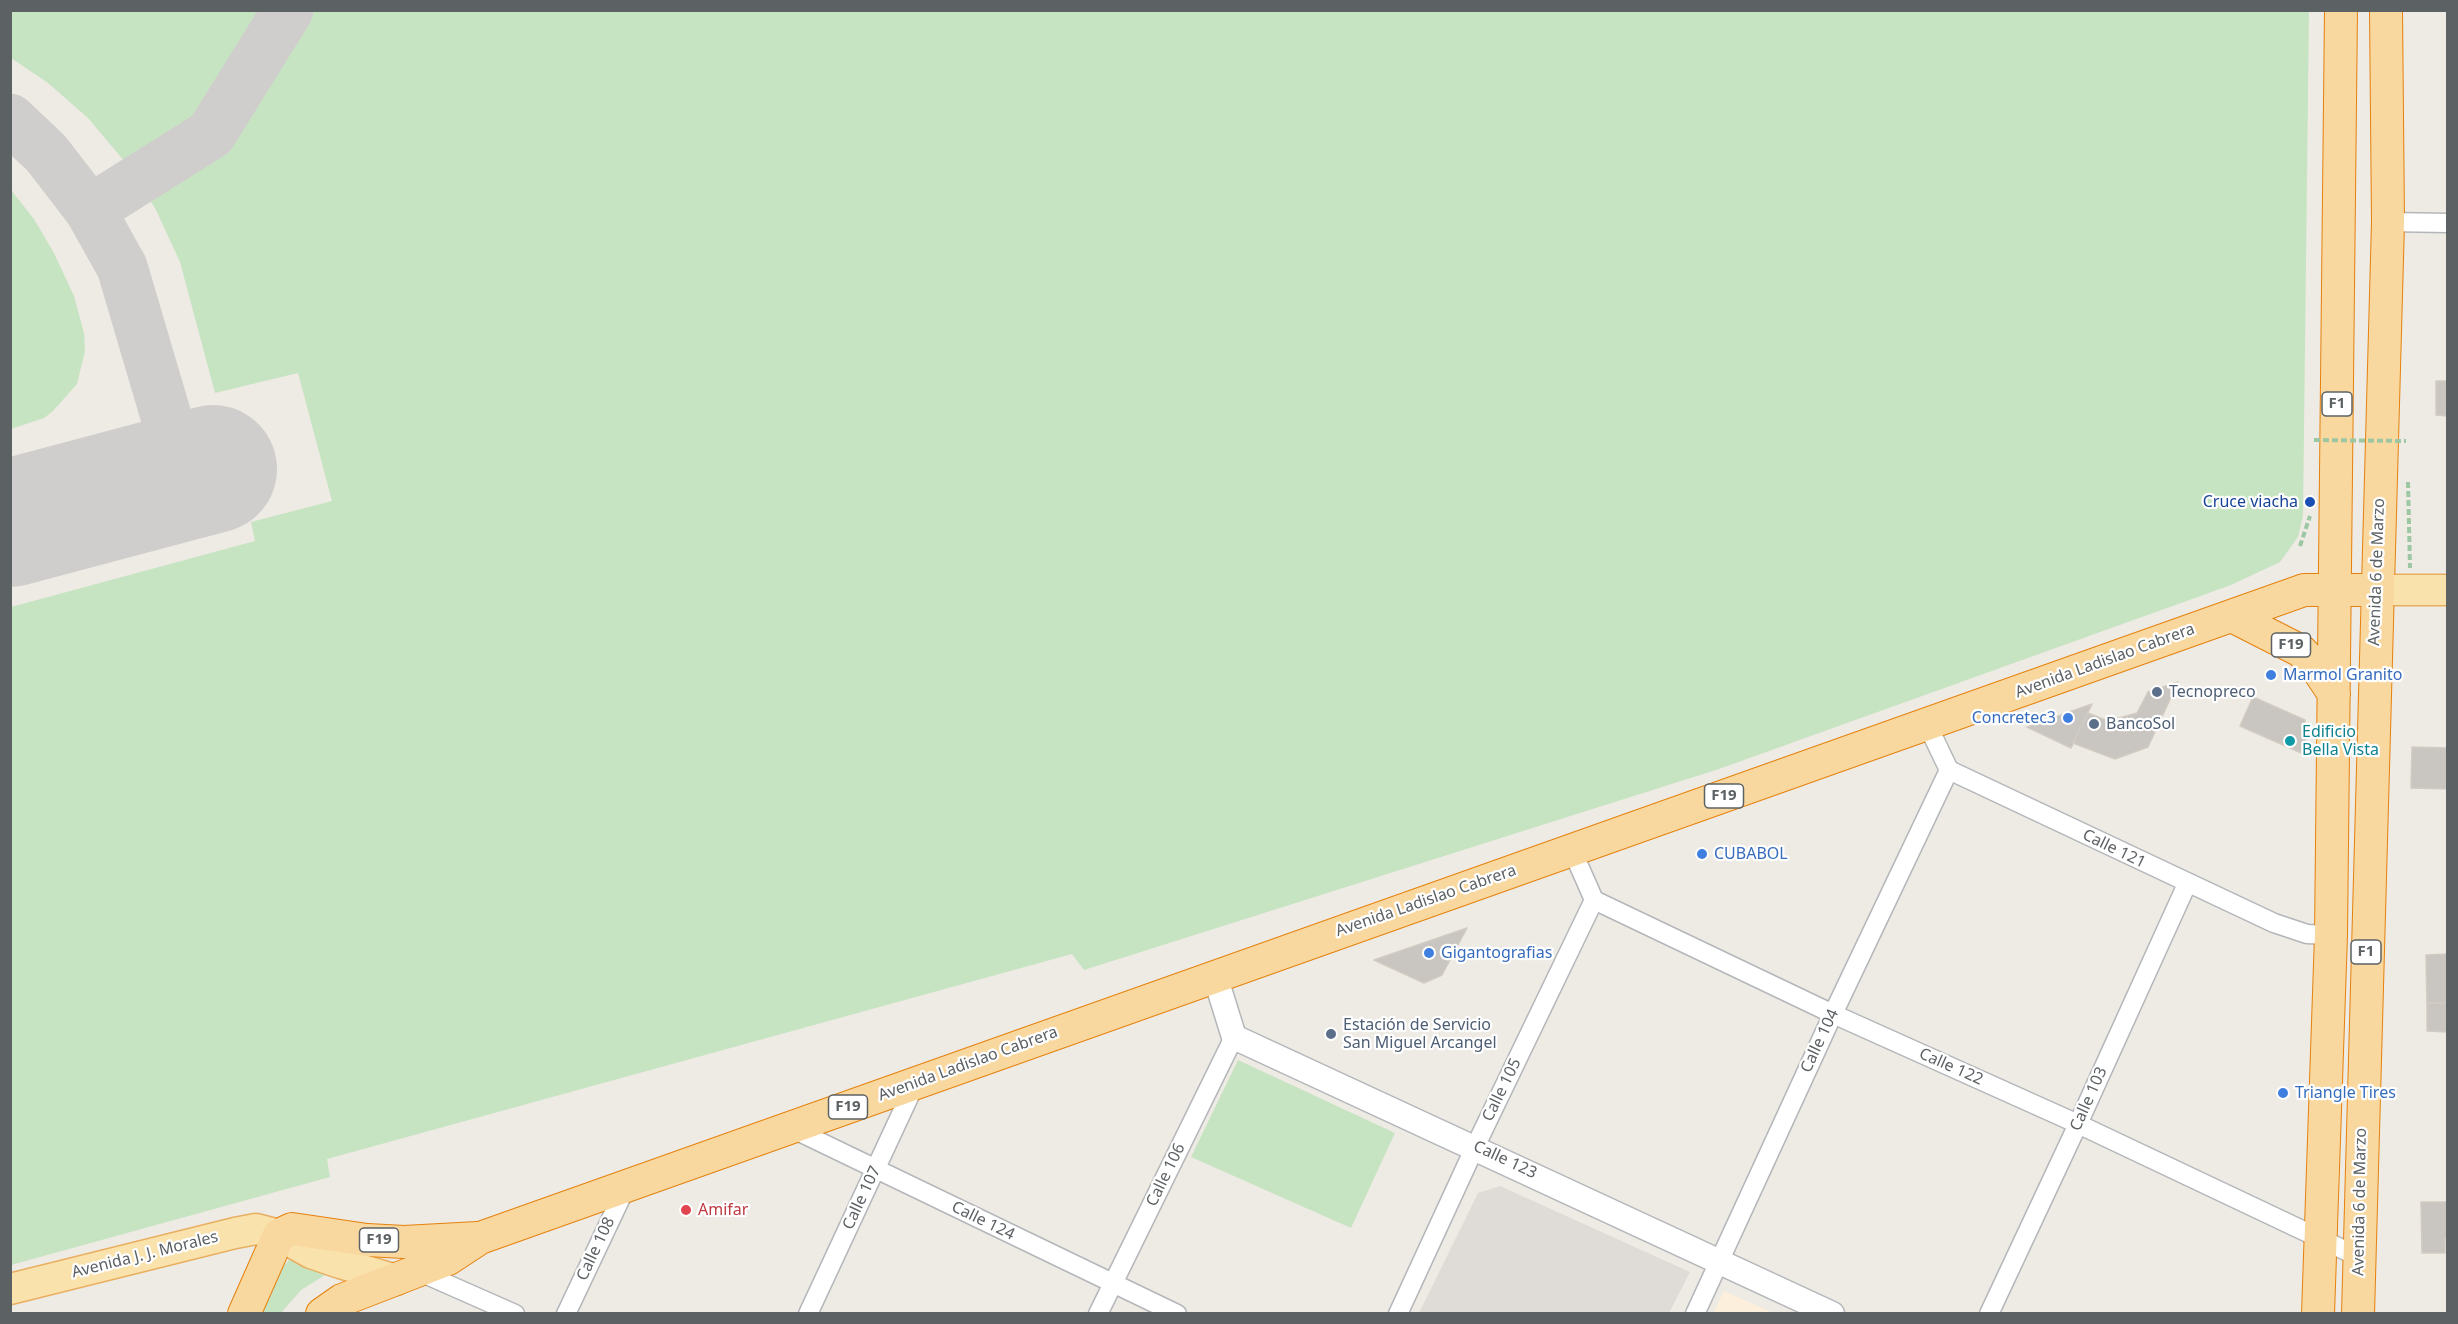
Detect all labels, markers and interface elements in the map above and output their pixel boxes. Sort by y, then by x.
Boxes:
road number: F1 [2322,392,2352,416]
place label: Cruce viacha [2203,492,2298,512]
marker: Cruce viacha [2303,495,2317,509]
street label: Avenida 6 de Marzo [2365,498,2389,646]
street label: Avenida Ladislao Cabrera [2013,620,2197,702]
road number: F19 [2272,633,2310,657]
place label: Marmol Granito [2283,665,2402,685]
marker: Marmol Granito [2264,668,2278,682]
place label: Tecnopreco [2169,682,2256,702]
marker: Tecnopreco [2150,685,2164,699]
place label: Concretec3 [1972,708,2056,728]
marker: Concretec3 [2061,711,2075,725]
place label: BancoSol [2106,714,2175,734]
marker: BancoSol [2087,717,2101,731]
place label: Edificio Bella Vista [2302,722,2379,760]
marker: Edificio Bella Vista [2283,734,2297,748]
road number: F19 [1704,784,1744,808]
street label: Calle 121 [2079,825,2149,873]
place label: CUBABOL [1714,844,1788,864]
marker: CUBABOL [1695,847,1709,861]
street label: Avenida Ladislao Cabrera [1333,861,1519,941]
road number: F1 [2351,940,2381,964]
place label: Gigantografias [1441,943,1552,963]
marker: Gigantografias [1422,946,1436,960]
street label: Calle 104 [1797,1006,1843,1076]
place label: Estación de Servicio San Miguel Arcangel [1343,1015,1497,1053]
street label: Avenida Ladislao Cabrera [876,1023,1060,1105]
marker: Estación de Servicio San Miguel Arcangel [1324,1027,1338,1041]
street label: Calle 122 [1916,1044,1986,1090]
street label: Calle 105 [1478,1055,1526,1125]
street label: Calle 103 [2066,1064,2112,1134]
place label: Triangle Tires [2295,1083,2396,1103]
marker: Triangle Tires [2276,1086,2290,1100]
road number: F19 [828,1095,868,1119]
street label: Avenida 6 de Marzo [2349,1128,2371,1276]
street label: Calle 123 [1470,1137,1540,1183]
street label: Calle 106 [1142,1140,1190,1210]
street label: Calle 107 [839,1163,885,1233]
street label: Calle 124 [948,1197,1018,1245]
place label: Amifar [698,1200,748,1220]
marker: Amifar [679,1203,693,1217]
street label: Calle 108 [573,1214,619,1284]
street label: Avenida J. J. Morales [70,1228,220,1282]
road number: F19 [360,1228,398,1252]

